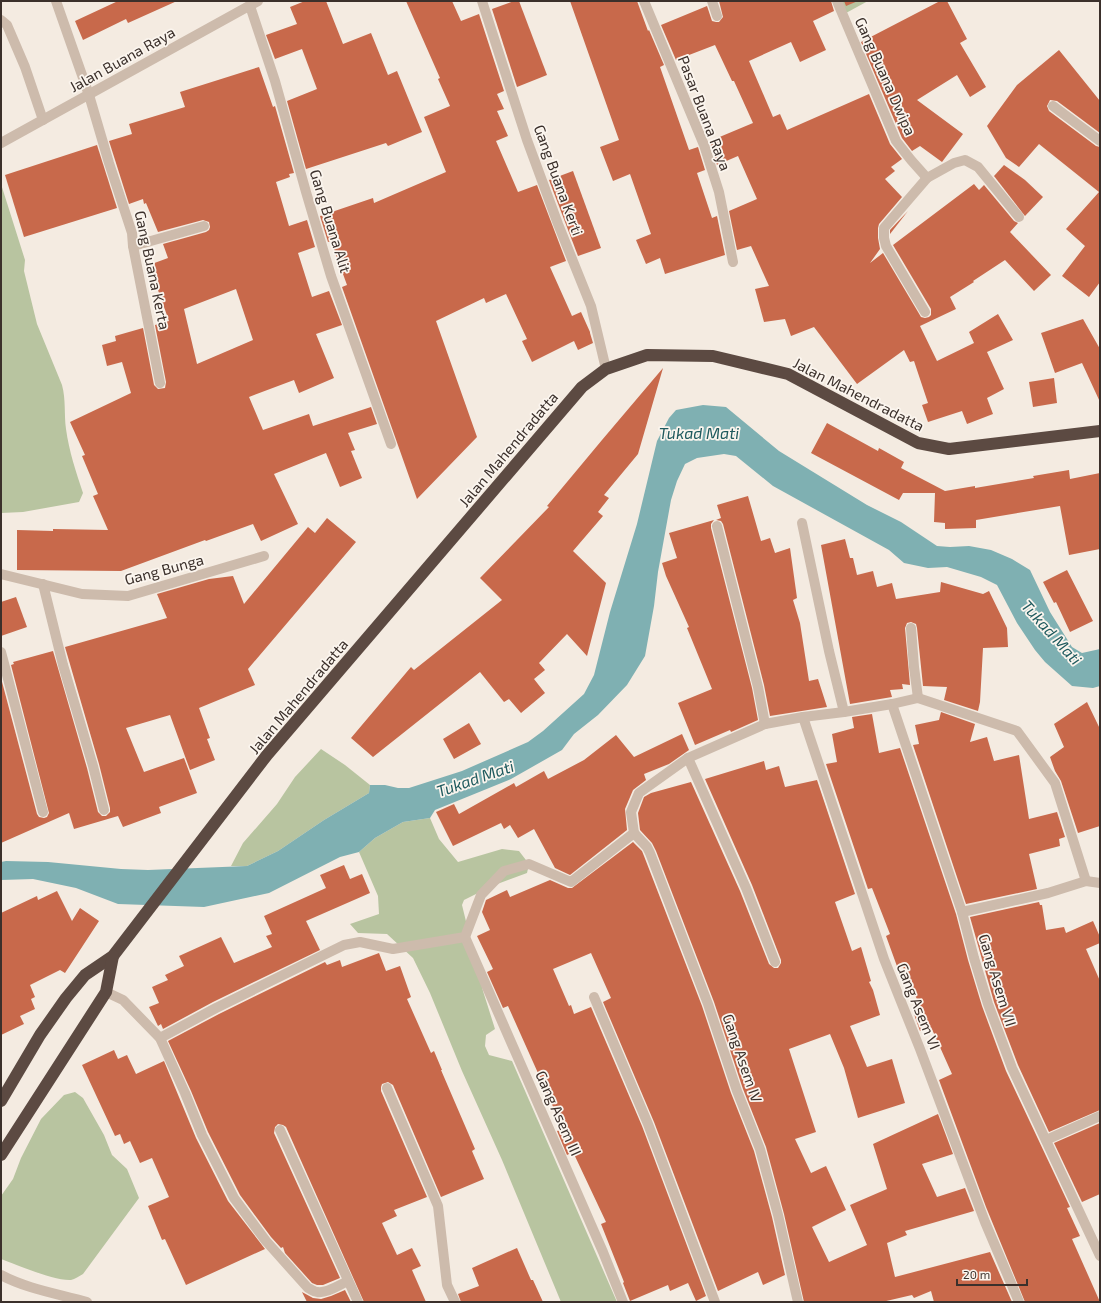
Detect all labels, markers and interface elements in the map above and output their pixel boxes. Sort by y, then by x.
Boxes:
street label: Gang Buana Dwipa [852,14,920,138]
street label: Jalan Buana Raya [66,23,178,95]
street label: Pasar Buana Raya [675,53,735,173]
street label: Gang Buana Kerti [531,122,587,238]
street label: Gang Buana Alit [307,167,355,275]
street label: Gang Buana Kerta [132,209,174,331]
street label: Jalan Mahendradatta [791,353,927,435]
street label: Jalan Mahendradatta [455,388,561,510]
water label: Tukad Mati [659,423,739,442]
street label: Gang Bunga [122,550,206,588]
water label: Tukad Mati [1018,596,1086,668]
street label: Jalan Mahendradatta [245,635,351,757]
water label: Tukad Mati [434,756,516,800]
street label: Gang Asem VII [975,932,1021,1028]
street label: Gang Asem VI [893,960,945,1052]
street label: Gang Asem IV [719,1011,767,1105]
street label: Gang Asem III [532,1068,586,1158]
scale bar [957,1261,1027,1287]
text: 20 m [963,1267,990,1281]

